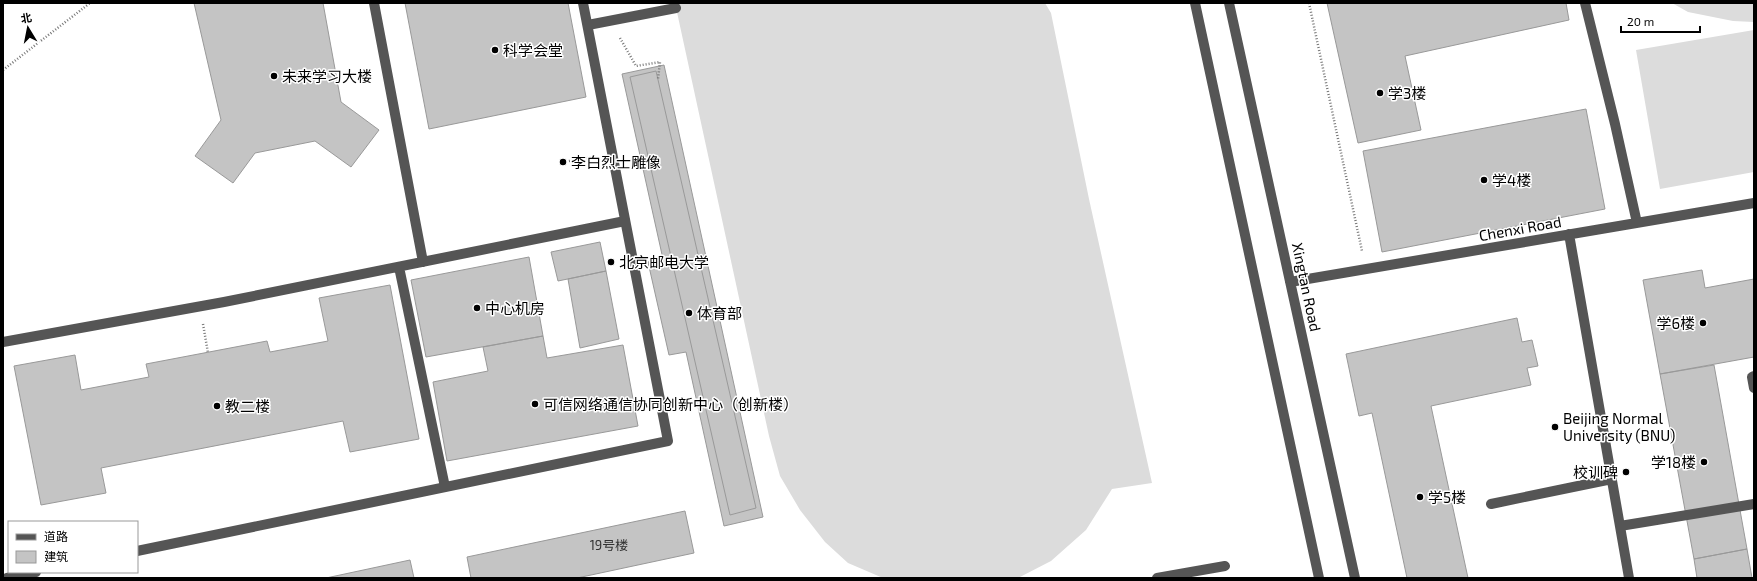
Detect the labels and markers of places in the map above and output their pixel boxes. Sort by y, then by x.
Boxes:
place label: 科学会堂 [503,41,563,59]
marker: 科学会堂 [490,45,500,55]
place label: 未来学习大楼 [282,67,372,85]
marker: 未来学习大楼 [269,71,279,81]
place label: 学3楼 [1388,84,1426,102]
marker: 学3楼 [1375,88,1385,98]
place label: 李白烈士雕像 [571,153,661,171]
marker: 李白烈士雕像 [558,157,568,167]
place label: 学4楼 [1492,171,1531,189]
marker: 学4楼 [1479,175,1489,185]
place label: 北京邮电大学 [619,253,709,271]
marker: 北京邮电大学 [606,257,616,267]
place label: 中心机房 [485,299,545,317]
marker: 中心机房 [472,303,482,313]
place label: 体育部 [697,304,742,322]
marker: 体育部 [684,308,694,318]
place label: 学6楼 [1656,314,1695,332]
marker: 学6楼 [1698,318,1708,328]
place label: 可信网络通信协同创新中心（创新楼） [543,395,798,413]
place label: 教二楼 [225,397,270,415]
marker: 可信网络通信协同创新中心（创新楼） [530,399,540,409]
marker: 教二楼 [212,401,222,411]
place label: Beijing Normal University (BNU) [1563,409,1675,444]
marker: Beijing Normal University (BNU) [1550,422,1560,432]
place label: 学18楼 [1651,453,1696,471]
marker: 学18楼 [1699,457,1709,467]
place label: 校训碑 [1573,463,1618,481]
marker: 校训碑 [1621,467,1631,477]
place label: 学5楼 [1428,488,1466,506]
marker: 学5楼 [1415,492,1425,502]

